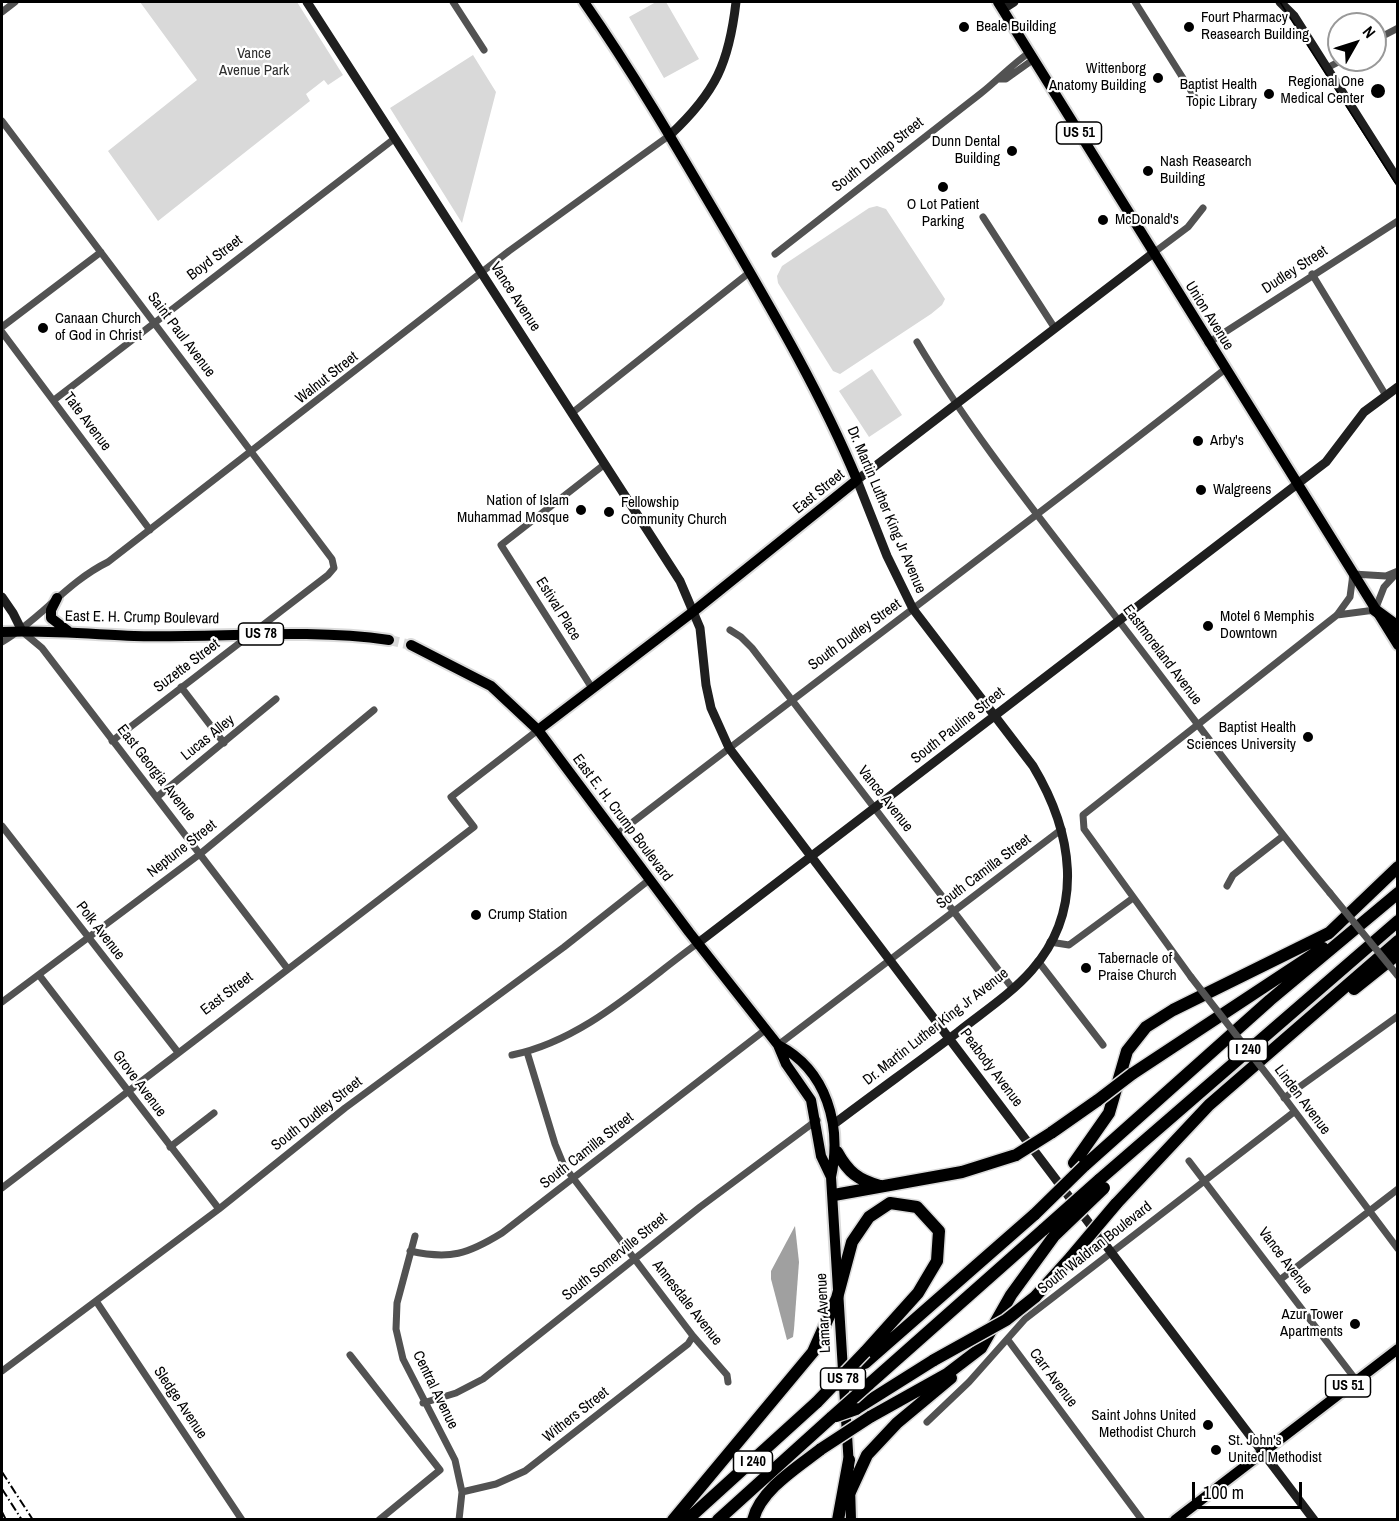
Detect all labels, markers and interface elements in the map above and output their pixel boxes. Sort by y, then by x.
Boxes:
place label: Fourt Pharmacy Reasearch Building [1201,9,1309,44]
north arrow [1327,12,1387,72]
place label: Beale Building [976,18,1056,36]
marker: Beale Building [957,20,971,34]
marker: Fourt Pharmacy Reasearch Building [1182,20,1196,34]
text: N [1358,21,1381,43]
park label: Vance Avenue Park [219,45,289,80]
place label: Wittenborg Anatomy Building [1049,60,1146,95]
marker: Wittenborg Anatomy Building [1151,71,1165,85]
place label: Regional One Medical Center [1281,73,1364,108]
place label: Baptist Health Topic Library [1180,76,1257,111]
marker: Regional One Medical Center [1369,82,1387,100]
marker: Baptist Health Topic Library [1262,87,1276,101]
street label: South Dunlap Street [829,114,927,196]
road number: US 51 [1056,122,1102,144]
place label: Dunn Dental Building [932,133,1000,168]
marker: Dunn Dental Building [1005,144,1019,158]
place label: Nash Reasearch Building [1160,153,1252,188]
marker: Nash Reasearch Building [1141,164,1155,178]
marker: O Lot Patient Parking [936,180,950,194]
place label: O Lot Patient Parking [907,196,979,231]
place label: McDonald's [1115,211,1179,229]
marker: McDonald's [1096,213,1110,227]
street label: Boyd Street [184,231,246,285]
street label: Dudley Street [1259,242,1331,298]
street label: Vance Avenue [486,259,544,335]
street label: Union Avenue [1181,278,1237,354]
street label: Saint Paul Avenue [143,289,219,381]
place label: Canaan Church of God in Christ [55,310,142,345]
marker: Canaan Church of God in Christ [36,321,50,335]
street label: Walnut Street [292,348,362,408]
street label: Tate Avenue [59,389,115,455]
street label: Dr. Martin Luther King Jr Avenue [843,424,929,596]
place label: Arby's [1210,432,1244,450]
marker: Arby's [1191,434,1205,448]
street label: East Street [790,466,848,518]
place label: Walgreens [1213,481,1271,499]
marker: Walgreens [1194,483,1208,497]
place label: Nation of Islam Muhammad Mosque [457,492,569,527]
place label: Fellowship Community Church [621,494,727,529]
marker: Nation of Islam Muhammad Mosque [574,503,588,517]
marker: Fellowship Community Church [602,505,616,519]
street label: Estival Place [532,574,584,644]
street label: South Dudley Street [805,595,905,675]
street label: Eastmoreland Avenue [1118,601,1206,709]
street label: East E. H. Crump Boulevard [65,608,219,628]
place label: Motel 6 Memphis Downtown [1220,608,1314,643]
marker: Motel 6 Memphis Downtown [1201,619,1215,633]
road number: US 78 [238,623,284,645]
street label: Suzette Street [150,635,224,697]
street label: South Pauline Street [908,684,1008,768]
street label: Lucas Alley [178,711,238,765]
place label: Baptist Health Sciences University [1187,719,1296,754]
street label: East Georgia Avenue [113,721,199,825]
marker: Baptist Health Sciences University [1301,730,1315,744]
street label: East E. H. Crump Boulevard [568,751,676,885]
street label: Vance Avenue [854,762,916,836]
street label: Neptune Street [144,816,220,882]
street label: South Camilla Street [933,831,1035,913]
street label: Polk Avenue [72,898,128,964]
place label: Crump Station [488,906,567,924]
marker: Crump Station [469,908,483,922]
place label: Tabernacle of Praise Church [1098,950,1177,985]
marker: Tabernacle of Praise Church [1079,961,1093,975]
street label: Dr. Martin Luther King Jr Avenue [860,965,1012,1089]
street label: East Street [197,969,257,1019]
street label: Peabody Avenue [956,1025,1026,1111]
road number: I 240 [1228,1039,1268,1061]
street label: Grove Avenue [108,1047,170,1121]
street label: Linden Avenue [1270,1062,1334,1138]
street label: South Dudley Street [268,1073,366,1155]
street label: South Camilla Street [537,1109,637,1193]
street label: South Waldran Boulevard [1034,1198,1156,1298]
street label: South Somerville Street [559,1209,671,1305]
street label: Vance Avenue [1254,1224,1316,1298]
street label: Annesdale Avenue [648,1257,726,1349]
street label: Lamar Avenue [813,1273,835,1353]
place label: Azur Tower Apartments [1280,1306,1343,1341]
marker: Azur Tower Apartments [1348,1317,1362,1331]
street label: Carr Avenue [1025,1345,1081,1411]
street label: Central Avenue [408,1348,462,1432]
street label: Sledge Avenue [149,1363,211,1443]
road number: US 78 [820,1368,866,1390]
road number: US 51 [1326,1375,1370,1397]
street label: Withers Street [539,1384,613,1446]
place label: Saint Johns United Methodist Church [1091,1407,1196,1442]
marker: Saint Johns United Methodist Church [1201,1418,1215,1432]
place label: St. John's United Methodist [1228,1432,1322,1467]
marker: St. John's United Methodist [1209,1443,1223,1457]
road number: I 240 [734,1451,772,1473]
scale bar [1195,1470,1304,1508]
text: 100 m [1203,1480,1244,1505]

